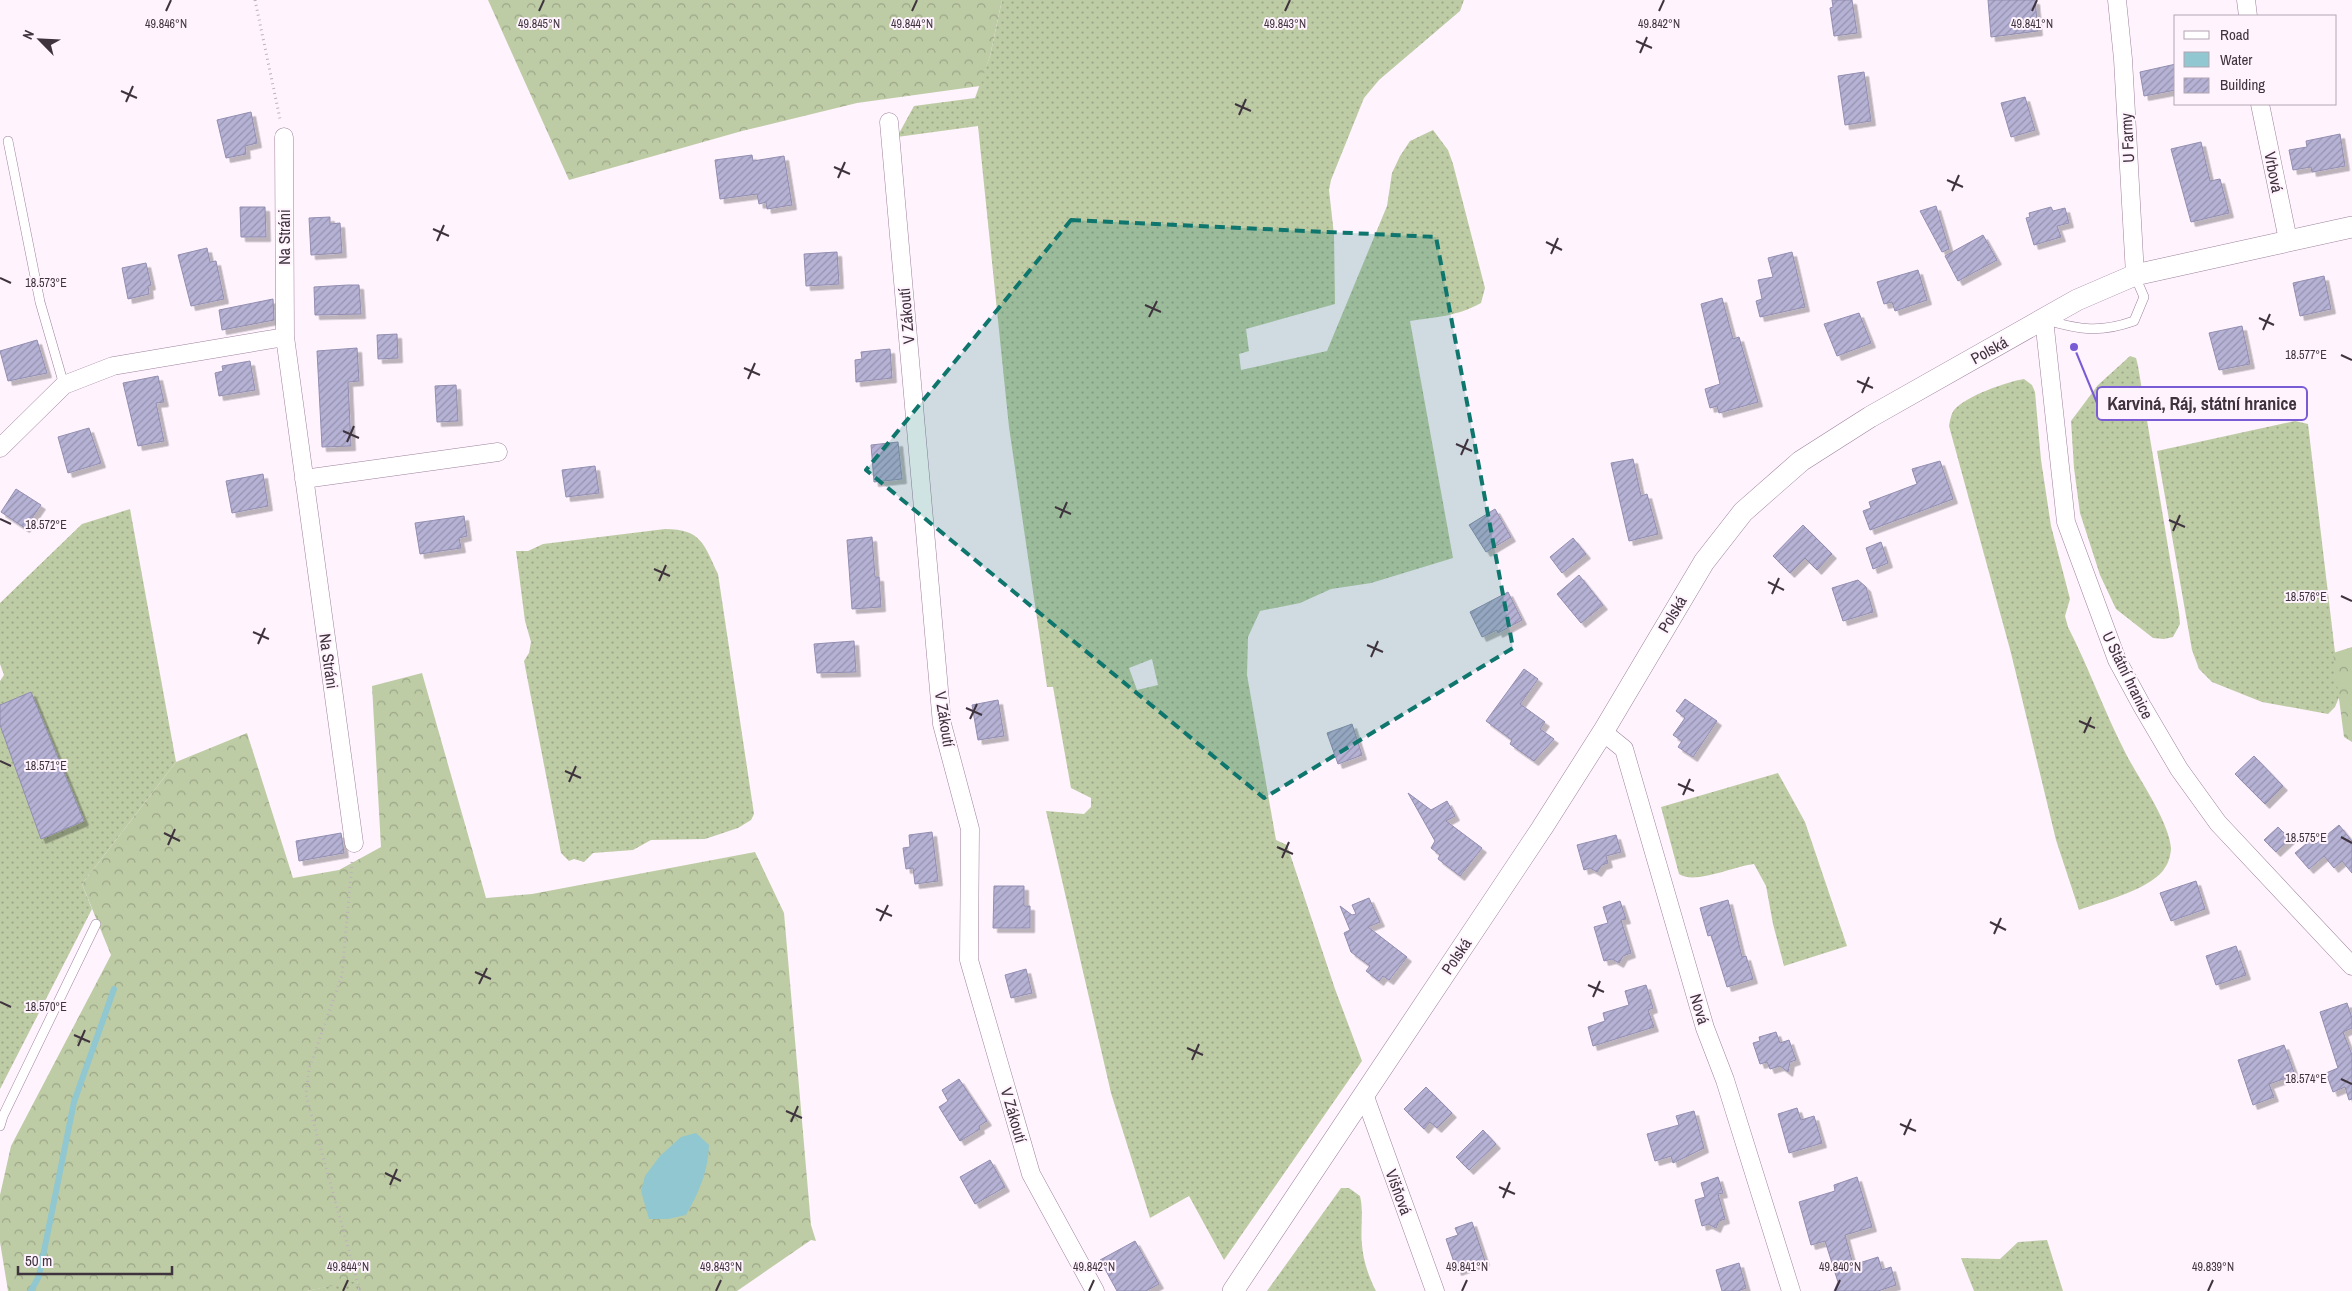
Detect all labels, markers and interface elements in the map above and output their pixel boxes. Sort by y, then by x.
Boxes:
north arrow [15,15,65,65]
legend [2174,15,2337,105]
text: 49.846°N [145,16,187,32]
text: 49.845°N [518,16,560,32]
text: 49.844°N [891,16,933,32]
text: 49.843°N [1264,16,1306,32]
text: 49.842°N [1638,16,1680,32]
text: 49.841°N [2011,16,2053,32]
text: Road [2220,24,2249,45]
text: N [18,27,38,42]
text: Water [2220,49,2252,70]
text: Building [2220,74,2265,95]
street label: U Farmy [2115,112,2139,163]
street label: Vrbová [2259,150,2289,195]
street label: Na Stráni [273,209,295,265]
text: 18.573°E [25,275,67,291]
street label: V Zákoutí [893,287,919,345]
street label: Polská [1966,330,2012,369]
text: 18.577°E [2285,347,2327,363]
callout: Karviná, Ráj, státní hranice [2097,387,2307,420]
text: Karviná, Ráj, státní hranice [2107,391,2297,416]
text: 18.572°E [25,517,67,533]
text: 18.576°E [2285,589,2327,605]
street label: Polská [1652,591,1692,637]
street label: U Státní hranice [2097,628,2159,722]
street label: Na Stráni [314,632,344,690]
street label: V Zákoutí [930,690,960,749]
text: 18.571°E [25,758,67,774]
text: 18.575°E [2285,830,2327,846]
street label: Polská [1436,933,1477,978]
street label: Nová [1685,991,1715,1028]
text: 18.570°E [25,999,67,1015]
text: 18.574°E [2285,1071,2327,1087]
street label: V Zákoutí [996,1085,1032,1145]
street label: Višňová [1381,1166,1418,1219]
scale bar [18,1244,171,1276]
text: 50 m [25,1250,52,1271]
text: 49.844°N [327,1259,369,1275]
text: 49.843°N [700,1259,742,1275]
text: 49.842°N [1073,1259,1115,1275]
text: 49.841°N [1446,1259,1488,1275]
text: 49.840°N [1819,1259,1861,1275]
text: 49.839°N [2192,1259,2234,1275]

